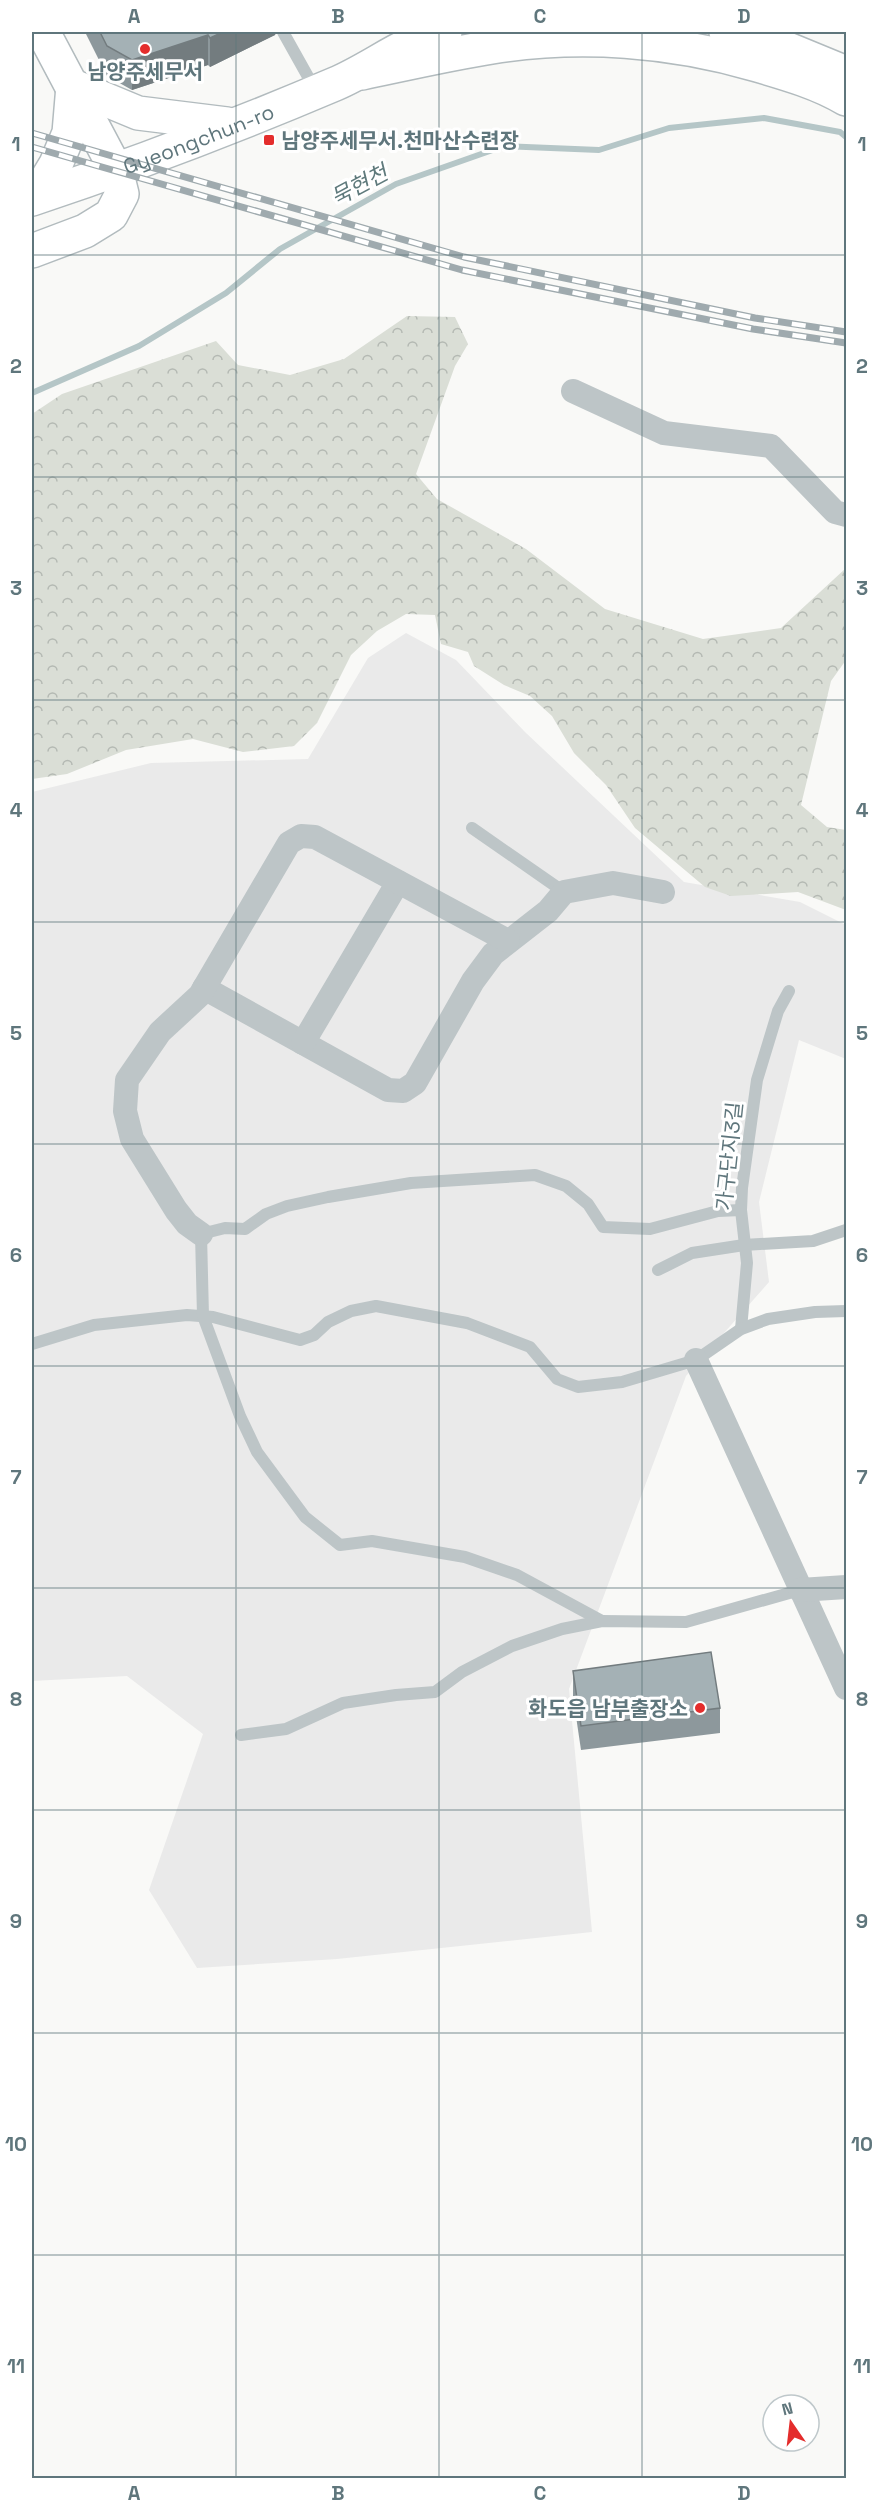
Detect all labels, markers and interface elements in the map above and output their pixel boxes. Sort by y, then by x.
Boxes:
text: A [128,3,141,29]
text: B [331,3,345,29]
text: C [534,3,547,29]
text: D [737,3,751,29]
marker: 남양주세무서 [138,42,152,56]
place label: 남양주세무서 [87,58,203,85]
street label: Gyeongchun-ro [119,97,278,180]
place label: 남양주세무서.천마산수련장 [281,127,519,154]
text: 1 [11,131,21,157]
text: 1 [857,131,867,157]
marker: 남양주세무서.천마산수련장 [262,133,276,147]
water label: 묵현천 [326,157,395,212]
text: 2 [10,353,22,379]
text: 2 [856,353,868,379]
text: 3 [10,575,22,601]
text: 3 [856,575,868,601]
text: 4 [10,797,23,823]
text: 4 [856,797,869,823]
text: 5 [10,1020,22,1046]
text: 5 [856,1020,868,1046]
street label: 가구단지3길 [710,1100,748,1212]
text: 6 [10,1242,22,1268]
text: 6 [856,1242,868,1268]
text: 7 [10,1464,22,1490]
text: 7 [856,1464,868,1490]
text: 8 [10,1686,22,1712]
text: 8 [856,1686,868,1712]
place label: 화도읍 남부출장소 [528,1695,688,1722]
marker: 화도읍 남부출장소 [693,1701,707,1715]
text: 9 [10,1908,22,1934]
text: 9 [856,1908,868,1934]
text: 10 [5,2131,27,2157]
text: 10 [851,2131,873,2157]
text: 11 [7,2353,25,2379]
text: 11 [853,2353,871,2379]
north arrow [761,2393,821,2453]
text: N [780,2397,795,2420]
text: A [128,2480,141,2506]
text: B [331,2480,345,2506]
text: C [534,2480,547,2506]
text: D [737,2480,751,2506]

